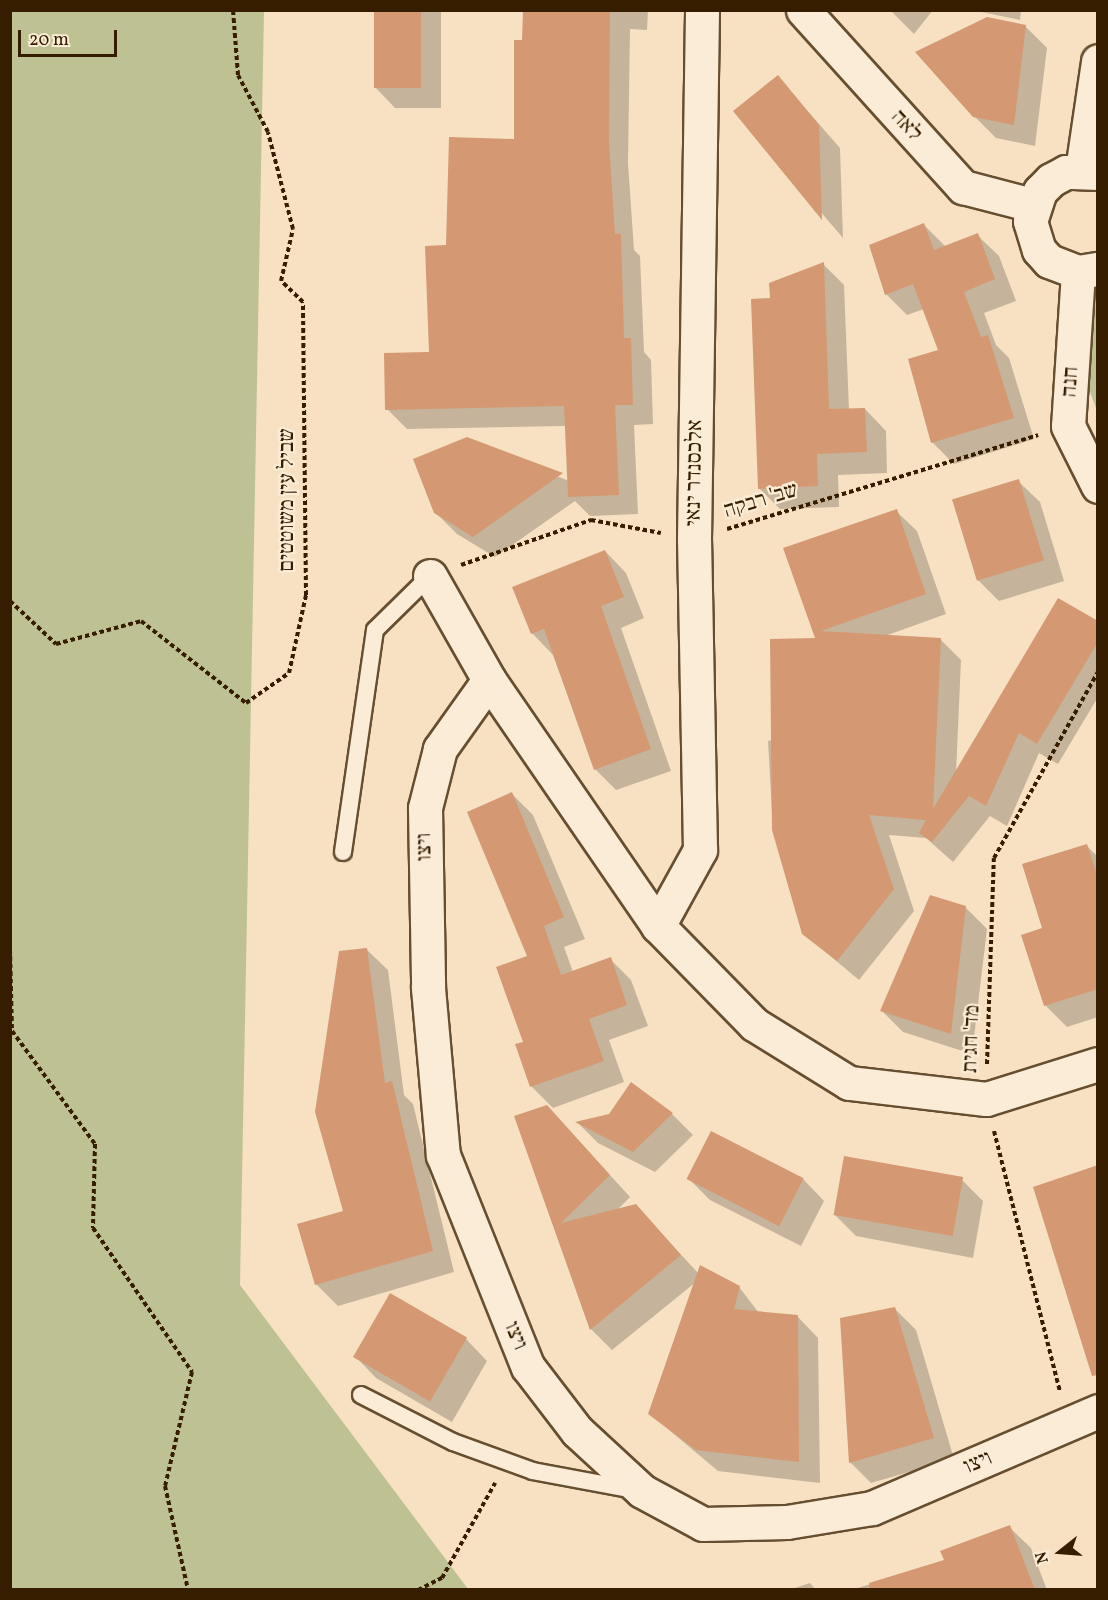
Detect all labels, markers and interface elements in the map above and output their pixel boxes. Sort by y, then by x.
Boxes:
scale bar [21,18,120,56]
text: 20 m [29,28,69,53]
street label: לאה [885,105,927,147]
street label: חנה [1057,366,1085,398]
street label: אלכסנדר ינאי [681,419,709,527]
street label: שביל עין משוטטים [275,428,301,572]
street label: שב' רבקה [721,477,801,525]
street label: ויצו [412,832,438,862]
street label: מד' חגית [958,1004,986,1074]
street label: ויצו [497,1318,533,1354]
street label: ויצו [960,1445,996,1481]
north arrow [1030,1522,1090,1582]
text: N [1031,1548,1055,1566]

